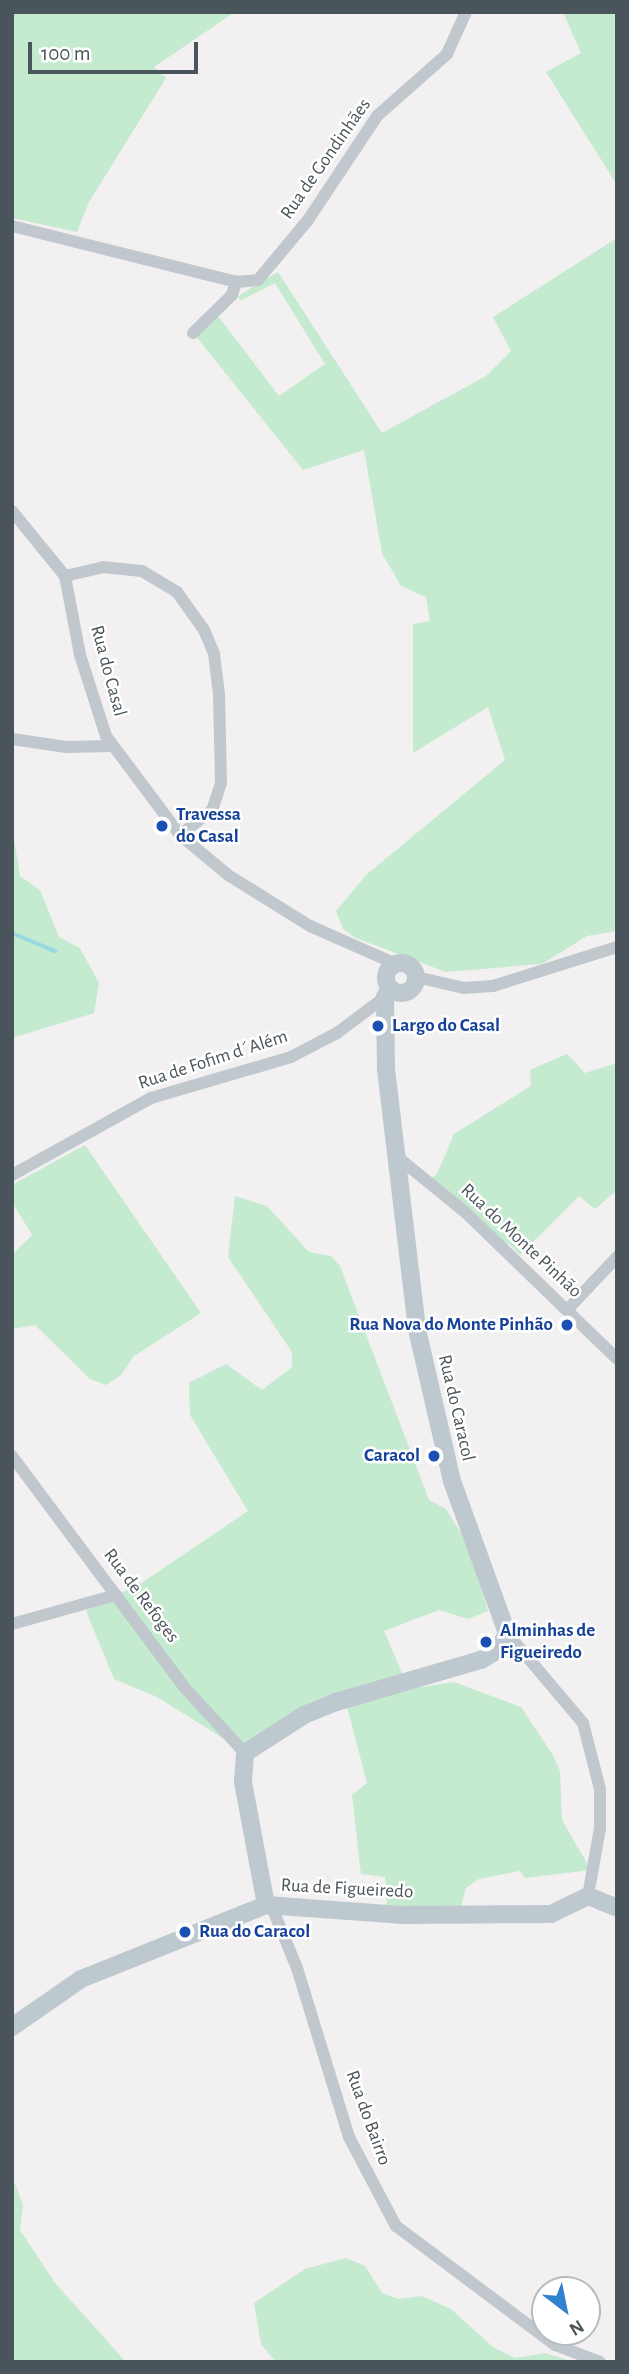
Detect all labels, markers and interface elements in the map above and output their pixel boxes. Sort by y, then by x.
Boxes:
scale bar [32,28,201,72]
text: 100 m [41,43,91,64]
street label: Rua de Gondinhães [276,94,376,224]
street label: Rua do Casal [85,623,131,719]
place label: Travessa do Casal [176,804,241,848]
marker: Travessa do Casal [154,818,170,834]
place label: Largo do Casal [392,1015,500,1037]
marker: Largo do Casal [370,1018,386,1034]
street label: Rua de Fofim d´Além [135,1025,291,1095]
street label: Rua do Monte Pinhão [456,1179,586,1303]
place label: Rua Nova do Monte Pinhão [349,1314,553,1336]
marker: Rua Nova do Monte Pinhão [559,1317,575,1333]
street label: Rua do Caracol [433,1353,479,1463]
place label: Caracol [364,1445,420,1467]
marker: Caracol [426,1448,442,1464]
street label: Rua de Refoges [98,1544,184,1648]
place label: Alminhas de Figueiredo [500,1620,595,1664]
marker: Alminhas de Figueiredo [478,1634,494,1650]
street label: Rua de Figueiredo [280,1874,414,1904]
place label: Rua do Caracol [199,1921,310,1943]
marker: Rua do Caracol [177,1924,193,1940]
street label: Rua do Bairro [340,2067,396,2169]
north arrow [531,2276,601,2346]
text: N [566,2316,587,2339]

